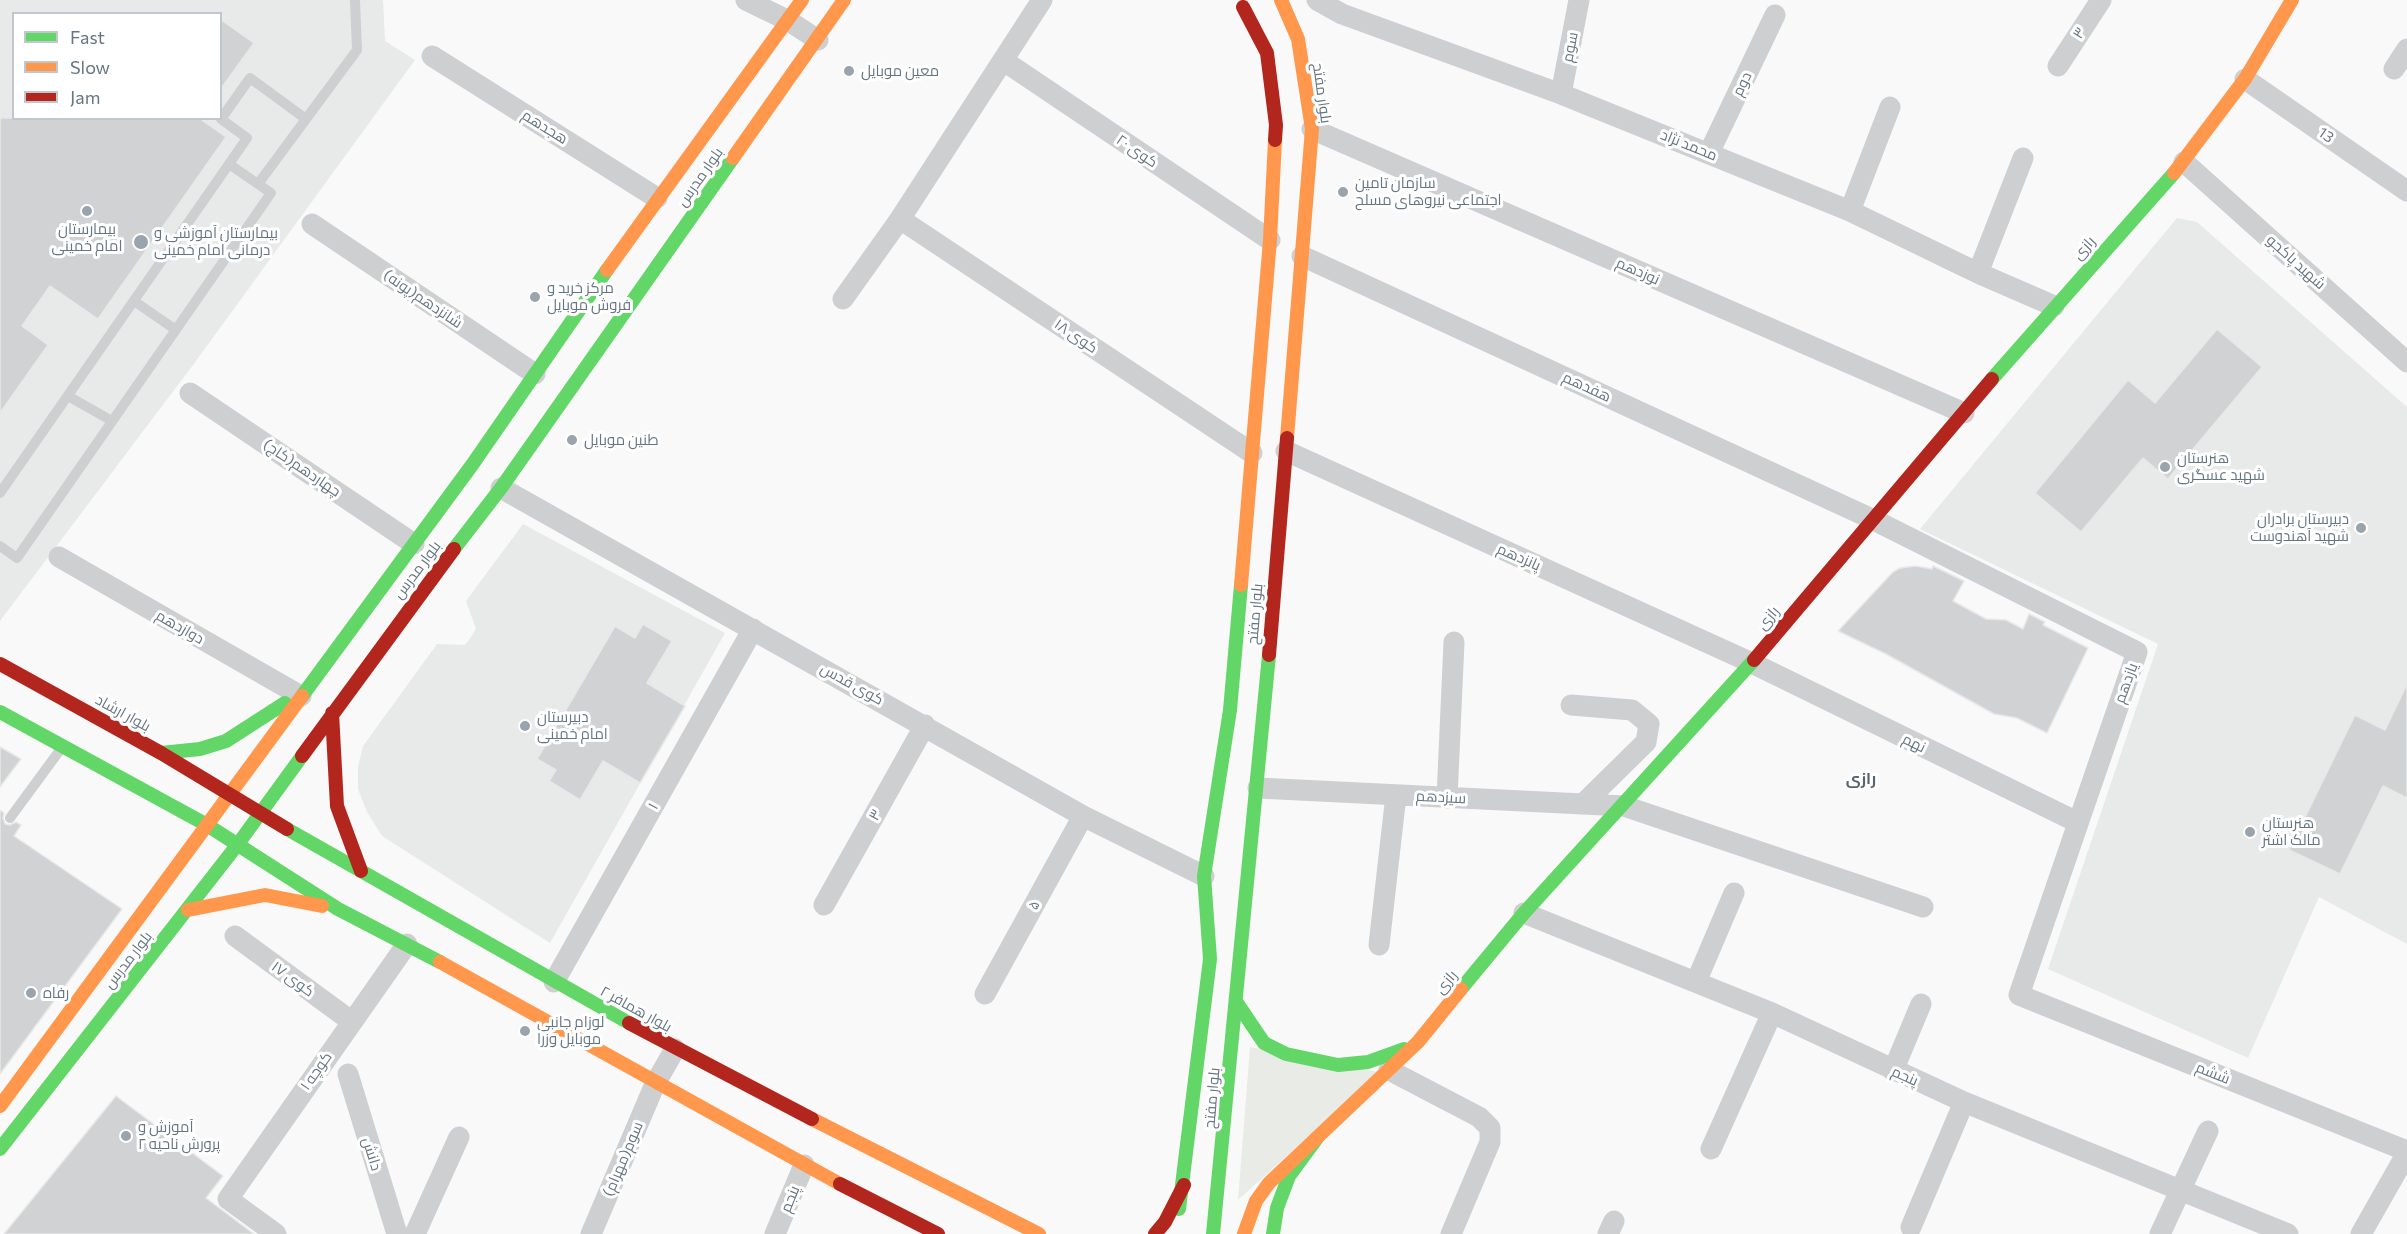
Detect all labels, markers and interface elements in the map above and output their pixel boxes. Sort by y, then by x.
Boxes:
legend [12,12,222,120]
street label: ۳ [2069,24,2089,42]
text: Fast [70,26,105,48]
street label: سوم [1558,30,1582,64]
text: Slow [70,56,110,78]
street label: بلوار مفتح [1309,61,1335,125]
place label: معین موبایل [861,62,939,80]
marker: معین موبایل [842,64,856,78]
street label: دوم [1728,69,1756,99]
text: Jam [70,86,100,108]
street label: هجدهم [519,106,571,148]
street label: 13 [2315,123,2337,147]
street label: محمد نژاد [1658,126,1720,164]
street label: کوی ۲۰ [1113,131,1161,171]
street label: بلوار مدرس [673,144,727,210]
place label: سازمان تامین اجتماعی نیروهای مسلح [1355,174,1502,209]
marker: سازمان تامین اجتماعی نیروهای مسلح [1336,185,1350,199]
marker: بیمارستان امام خمینی [80,204,94,218]
place label: بیمارستان امام خمینی [52,220,122,255]
place label: بیمارستان آموزشی و درمانی امام خمینی [154,224,278,259]
street label: شهید پاکجو [2263,231,2329,293]
marker: بیمارستان آموزشی و درمانی امام خمینی [132,233,150,251]
street label: رازی [2069,233,2099,263]
street label: نوزدهم [1613,253,1663,289]
street label: شانزدهم(پونه) [380,266,466,332]
place label: مرکز خرید و فروش موبایل [547,279,631,314]
marker: مرکز خرید و فروش موبایل [528,290,542,304]
street label: کوی ۱۸ [1051,315,1101,357]
street label: هفدهم [1560,368,1614,406]
place label: طنین موبایل [584,431,659,449]
marker: طنین موبایل [565,433,579,447]
street label: چهاردهم(کاج) [260,435,344,501]
place label: هنرستان شهید عسگری [2177,449,2265,484]
marker: هنرستان شهید عسگری [2158,460,2172,474]
place label: دبیرستان برادران شهید آهندوست [2250,510,2349,545]
marker: دبیرستان برادران شهید آهندوست [2354,521,2368,535]
street label: بلوار مدرس [389,537,445,603]
street label: پانزدهم [1494,539,1544,575]
street label: بلوار مفتح [1243,583,1267,645]
street label: رازی [1753,602,1783,634]
street label: دوازدهم [153,606,207,648]
street label: کوی قدس [817,659,887,709]
street label: یازدهم [2110,660,2142,706]
street label: بلوار ارشاد [92,691,154,735]
place label: دبیرستان امام خمینی [537,708,608,743]
marker: دبیرستان امام خمینی [518,719,532,733]
street label: نهم [1899,730,1929,756]
district label: رازی [1846,769,1876,789]
street label: سیزدهم [1415,787,1467,807]
street label: ۱ [644,800,662,812]
street label: ۳ [865,806,885,824]
place label: هنرستان مالک اشتر [2262,814,2321,849]
marker: هنرستان مالک اشتر [2243,825,2257,839]
street label: ۵ [1024,897,1044,913]
street label: بلوار مدرس [100,928,156,992]
street label: کوی ۱۷ [268,958,318,1000]
street label: رازی [1431,966,1461,998]
street label: بلوار همافر ۲ [597,982,675,1036]
place label: رفاه [43,984,69,1002]
marker: رفاه [24,986,38,1000]
place label: لوزام جانبی موبایل وزرا [537,1013,604,1048]
marker: لوزام جانبی موبایل وزرا [518,1024,532,1038]
street label: کوچه ۱ [296,1048,336,1094]
street label: ششم [2193,1058,2233,1088]
street label: پنجم [1889,1062,1921,1090]
street label: بلوار مفتح [1200,1067,1224,1129]
place label: آموزش و پرورش ناحیه ۲ [138,1118,220,1153]
street label: سوم(مهرام) [599,1119,647,1199]
marker: آموزش و پرورش ناحیه ۲ [119,1129,133,1143]
street label: دانش [358,1135,386,1173]
street label: پنجم [777,1183,803,1215]

